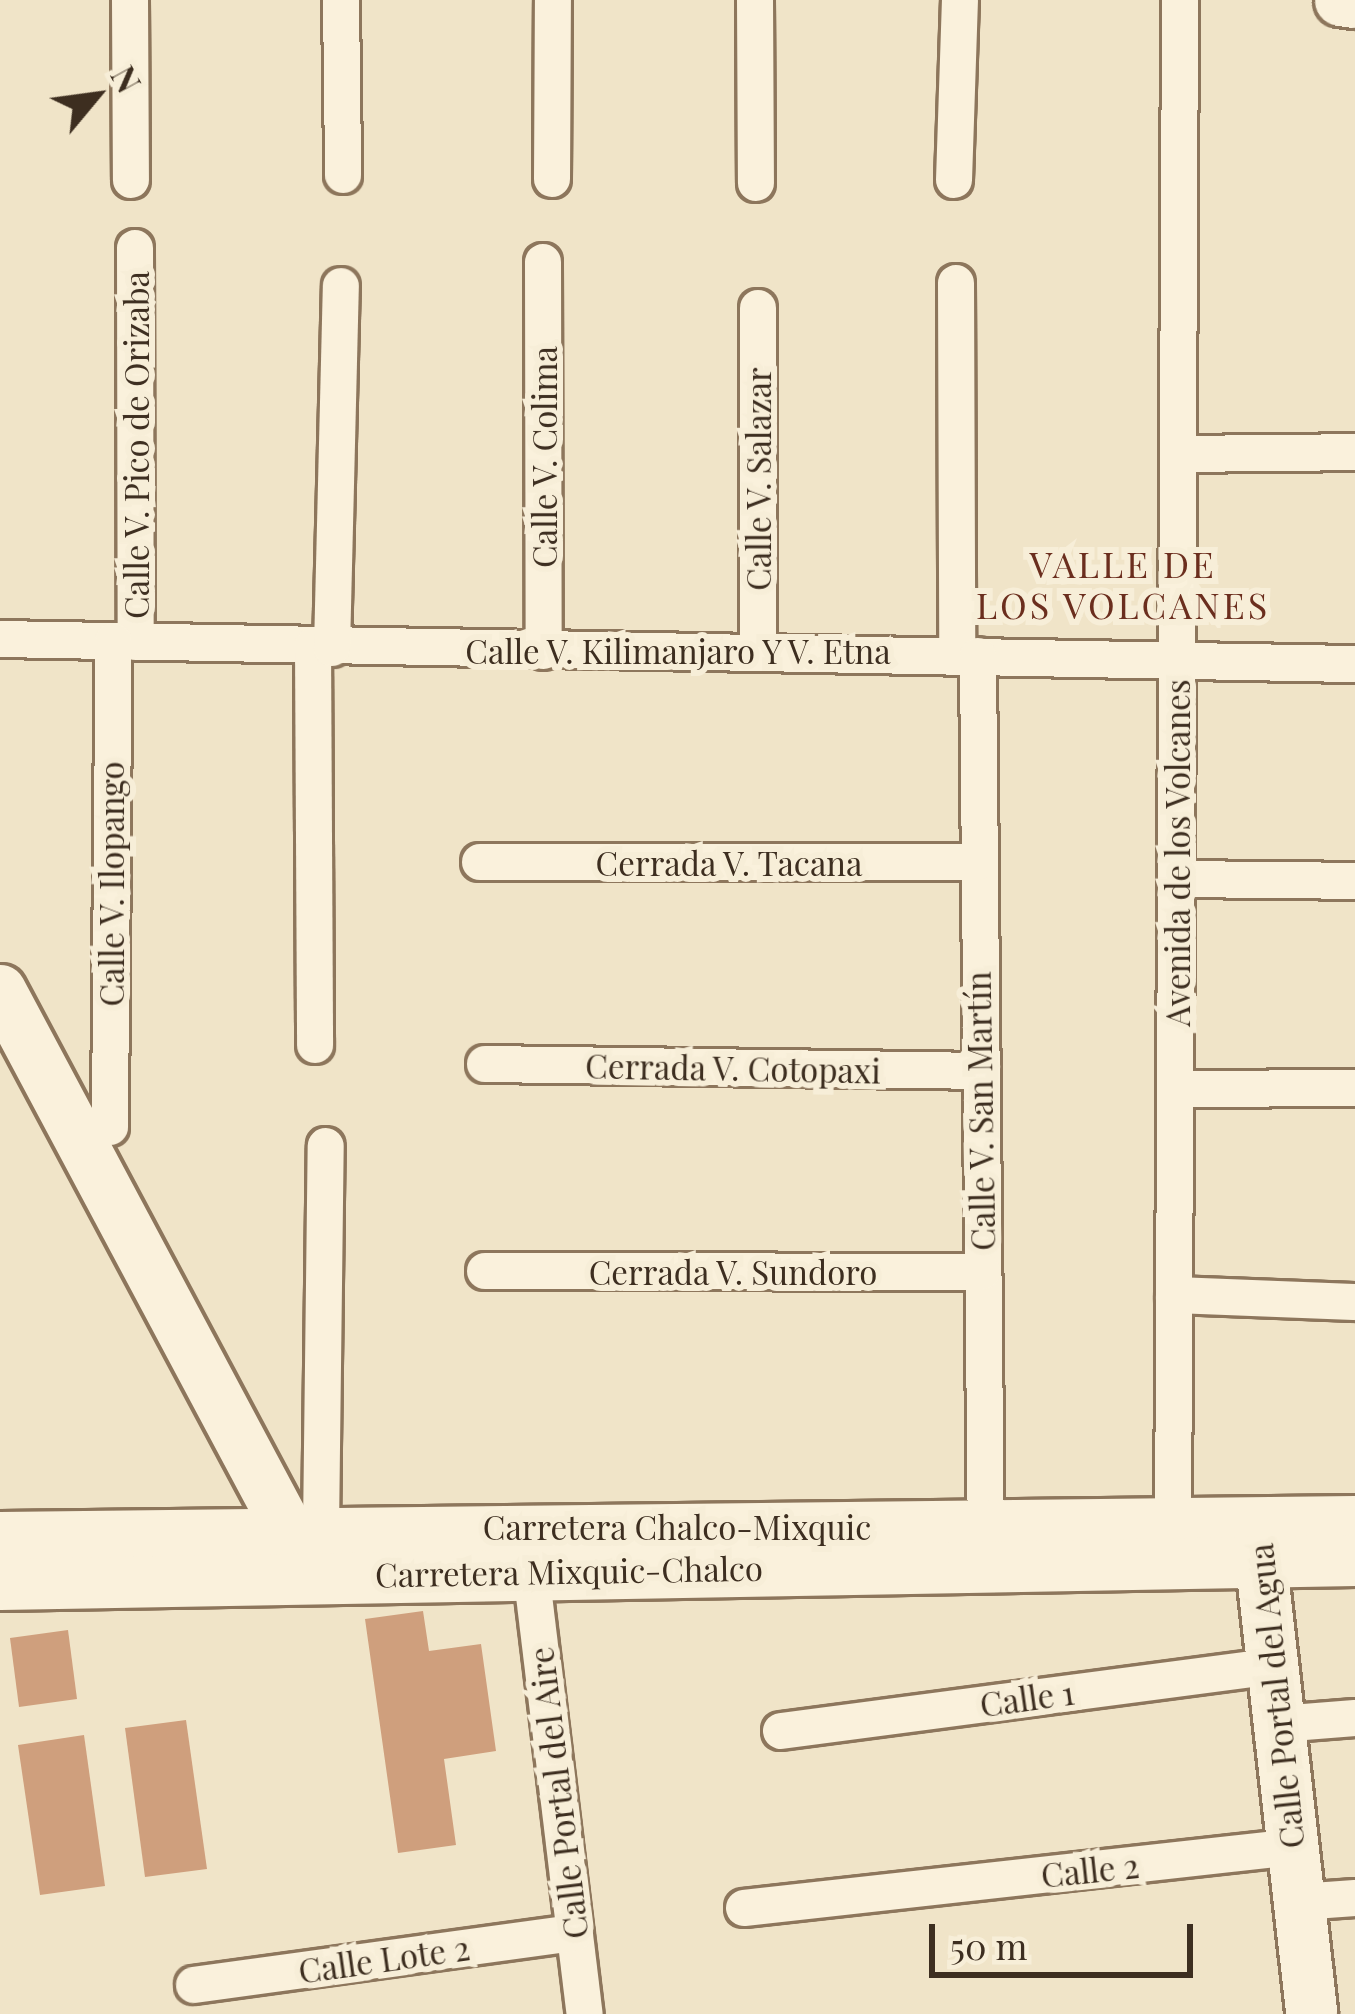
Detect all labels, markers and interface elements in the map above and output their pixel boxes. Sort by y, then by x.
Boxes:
north arrow [36,36,156,156]
text: N [102,57,153,100]
street label: Calle V. Pico de Orizaba [116,270,156,620]
street label: Calle V. Colima [524,345,564,569]
street label: Calle V. Salazar [738,367,778,591]
district label: VALLE DE LOS VOLCANES [975,541,1271,626]
street label: Calle V. Kilimanjaro Y V. Etna [463,631,893,671]
street label: Avenida de los Volcanes [1157,678,1197,1028]
street label: Calle V. Ilopango [91,761,131,1007]
street label: Cerrada V. Tacana [594,843,864,883]
street label: Calle V. San Martín [958,970,1002,1252]
street label: Cerrada V. Cotopaxi [584,1046,882,1090]
street label: Cerrada V. Sundoro [588,1252,878,1292]
street label: Carretera Chalco-Mixquic [483,1507,871,1547]
street label: Calle Portal del Agua [1240,1541,1312,1851]
street label: Carretera Mixquic-Chalco [375,1548,763,1594]
street label: Calle Portal del Aire [520,1644,596,1942]
street label: Calle 1 [977,1672,1077,1724]
street label: Calle 2 [1039,1845,1141,1895]
scale bar [935,1900,1199,1974]
text: 50 m [950,1921,1027,1969]
street label: Calle Lote 2 [296,1927,472,1991]

